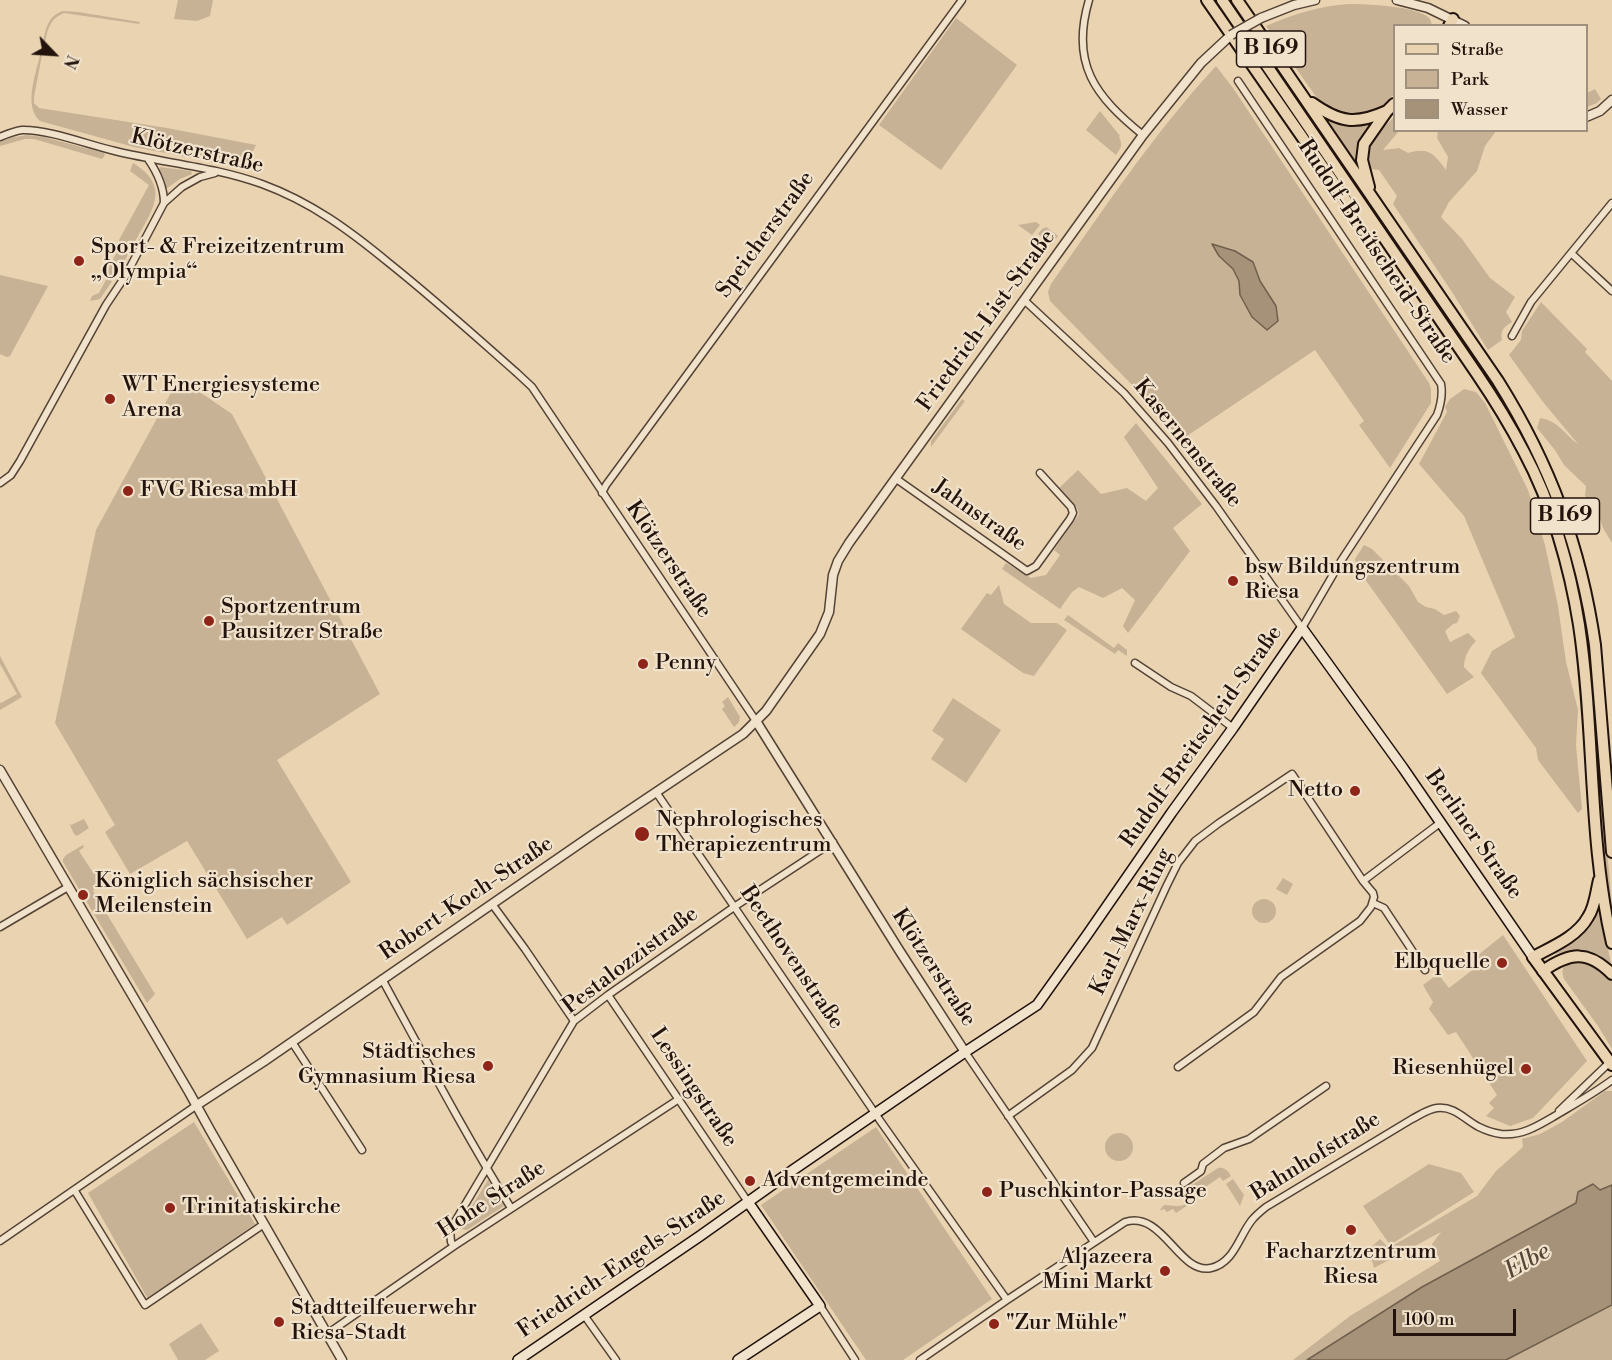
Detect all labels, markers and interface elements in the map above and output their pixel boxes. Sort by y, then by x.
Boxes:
north arrow [24,24,84,84]
legend [1393,24,1588,132]
road number: B 169 [1236,31,1306,67]
text: Straße [1451,38,1504,61]
text: N [59,52,82,72]
text: Park [1451,68,1488,91]
text: Wasser [1451,98,1508,121]
street label: Klötzerstraße [128,124,266,180]
street label: Rudolf-Breitscheid-Straße [1291,135,1461,369]
street label: Speicherstraße [711,167,821,303]
street label: Friedrich-List-Straße [912,225,1062,417]
place label: Sport- & Freizeitzentrum „Olympia“ [91,235,345,286]
marker: Sport- & Freizeitzentrum „Olympia“ [72,254,86,268]
place label: WT Energiesysteme Arena [122,373,320,424]
street label: Kasernenstraße [1127,374,1247,514]
marker: WT Energiesysteme Arena [103,392,117,406]
street label: Jahnstraße [927,474,1031,558]
place label: FVG Riesa mbH [140,478,298,504]
marker: FVG Riesa mbH [121,484,135,498]
street label: Klötzerstraße [619,497,717,623]
road number: B 169 [1530,498,1600,534]
place label: bsw Bildungszentrum Riesa [1245,555,1460,606]
marker: bsw Bildungszentrum Riesa [1226,574,1240,588]
place label: Sportzentrum Pausitzer Straße [221,595,383,646]
marker: Sportzentrum Pausitzer Straße [202,614,216,628]
street label: Rudolf-Breitscheid-Straße [1115,621,1289,853]
place label: Penny [655,651,716,677]
marker: Penny [636,657,650,671]
street label: Berliner Straße [1419,765,1527,905]
place label: Netto [1288,778,1343,804]
marker: Netto [1348,784,1362,798]
place label: Nephrologisches Therapiezentrum [656,808,831,860]
marker: Nephrologisches Therapiezentrum [633,825,651,843]
street label: Robert-Koch-Straße [375,831,559,967]
street label: Karl-Marx-Ring [1085,844,1179,1000]
place label: Königlich sächsischer Meilenstein [95,869,313,920]
street label: Beethovenstraße [733,881,849,1035]
marker: Königlich sächsischer Meilenstein [76,888,90,902]
street label: Pestalozzistraße [558,902,704,1020]
street label: Klötzerstraße [885,904,981,1032]
place label: Elbquelle [1394,950,1490,976]
marker: Elbquelle [1495,956,1509,970]
street label: Lessingstraße [643,1023,743,1153]
place label: Städtisches Gymnasium Riesa [298,1040,476,1092]
place label: Riesenhügel [1392,1056,1514,1082]
marker: Städtisches Gymnasium Riesa [481,1059,495,1073]
marker: Riesenhügel [1519,1062,1533,1076]
street label: Bahnhofstraße [1246,1107,1386,1207]
street label: Hohe Straße [433,1155,551,1245]
place label: Adventgemeinde [762,1168,929,1194]
marker: Adventgemeinde [743,1174,757,1188]
place label: Puschkintor-Passage [999,1179,1207,1205]
street label: Friedrich-Engels-Straße [513,1185,731,1345]
marker: Puschkintor-Passage [980,1185,994,1199]
place label: Trinitatiskirche [182,1195,341,1221]
marker: Trinitatiskirche [163,1201,177,1215]
marker: Facharztzentrum Riesa [1344,1223,1358,1237]
water label: Elbe [1500,1238,1556,1286]
place label: Facharztzentrum Riesa [1265,1240,1437,1292]
place label: Aljazeera Mini Markt [1042,1245,1153,1296]
marker: Aljazeera Mini Markt [1158,1264,1172,1278]
place label: Stadtteilfeuerwehr Riesa-Stadt [291,1296,477,1348]
scale bar [1396,1297,1519,1335]
text: 100 m [1404,1308,1455,1331]
place label: "Zur Mühle" [1006,1311,1127,1337]
marker: Stadtteilfeuerwehr Riesa-Stadt [272,1315,286,1329]
marker: "Zur Mühle" [987,1317,1001,1331]

